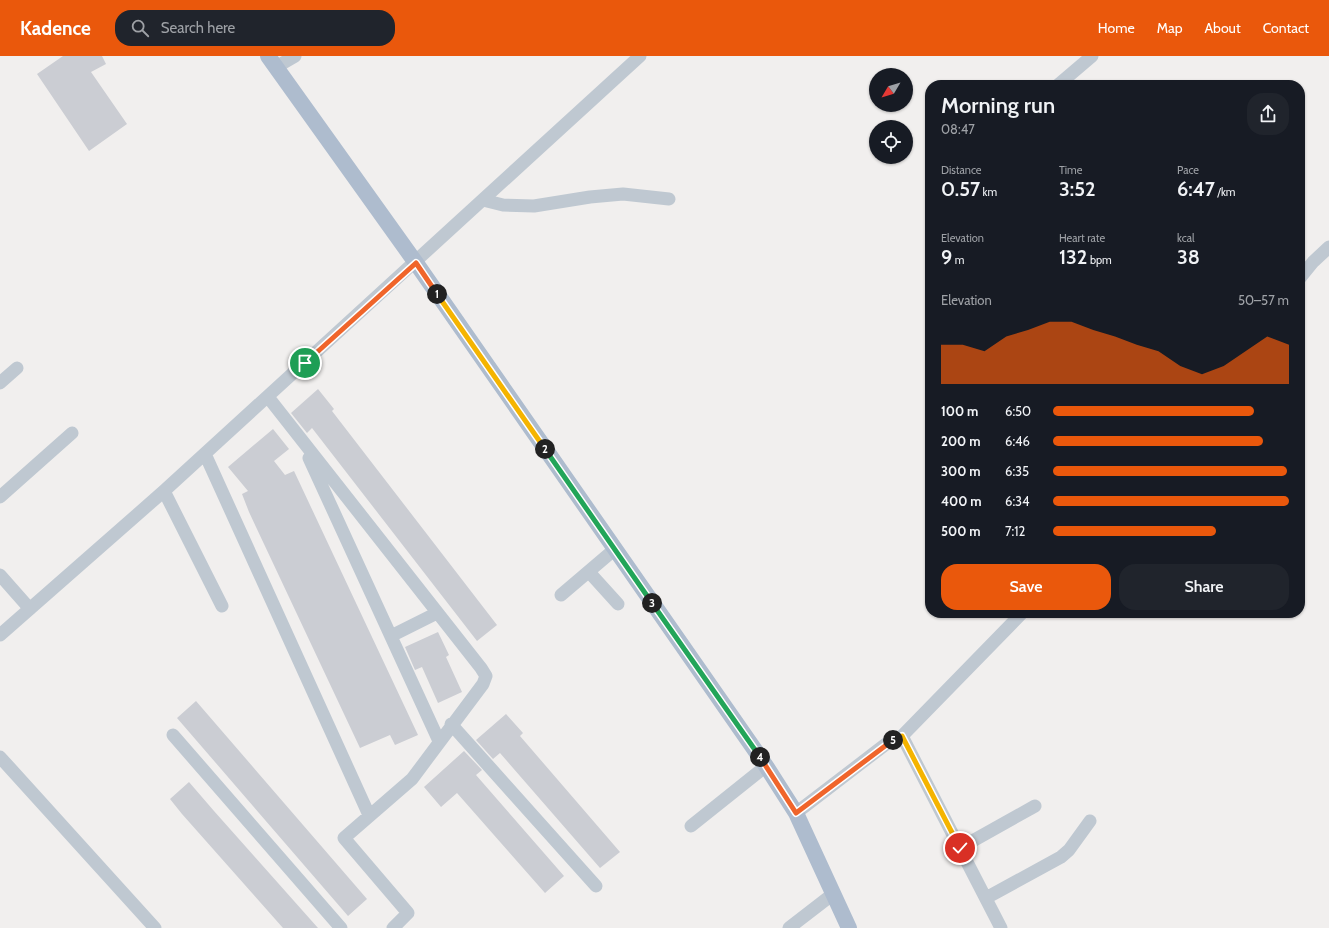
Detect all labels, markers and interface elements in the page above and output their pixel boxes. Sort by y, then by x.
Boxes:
search box [115,10,395,46]
text: Kadence [20,17,91,40]
icon: search [129,17,151,39]
text: Search here [161,19,235,37]
text: Home [1098,19,1135,37]
text: Map [1157,19,1182,37]
text: About [1204,19,1241,37]
text: Contact [1263,19,1309,37]
north arrow [869,68,913,112]
map controls [869,68,913,164]
text: Morning run [941,92,1055,119]
button: share [1247,93,1289,135]
button: locate [869,120,913,164]
text: 08:47 [941,121,975,137]
text: Distance [941,163,982,177]
text: Time [1059,163,1082,177]
text: Pace [1177,163,1199,177]
text: 0.57 [941,177,980,201]
text: 3:52 [1059,177,1095,201]
text: 6:47 [1177,177,1215,201]
text: km [980,185,997,199]
text: /km [1215,185,1236,199]
text: Elevation [941,231,984,245]
text: Heart rate [1059,231,1105,245]
text: kcal [1177,231,1195,245]
text: 9 [941,245,952,269]
text: 132 [1059,245,1087,269]
text: 38 [1177,245,1200,269]
text: m [952,253,964,267]
text: bpm [1087,253,1112,267]
pin: 1 [427,284,447,304]
text: 1 [435,287,439,301]
text: Elevation [941,292,992,308]
text: 50–57 m [1238,292,1289,308]
pin [288,346,322,380]
icon: arrive [294,352,316,374]
text: 100 m [941,403,978,419]
text: 6:50 [1005,403,1031,419]
text: 200 m [941,433,980,449]
text: 6:46 [1005,433,1030,449]
pin: 2 [535,439,555,459]
text: 2 [542,442,548,456]
text: 300 m [941,463,981,479]
text: 6:35 [1005,463,1029,479]
text: 400 m [941,493,982,509]
text: 6:34 [1005,493,1030,509]
text: 500 m [941,523,981,539]
text: 7:12 [1005,523,1025,539]
button: Save [941,564,1111,610]
button: Share [1119,564,1289,610]
pin: 3 [642,593,662,613]
text: 3 [649,596,655,610]
pin: 5 [883,730,903,750]
text: 5 [890,733,896,747]
pin: 4 [750,747,770,767]
text: 4 [757,750,763,764]
pin [943,831,977,865]
icon: check [949,837,971,859]

